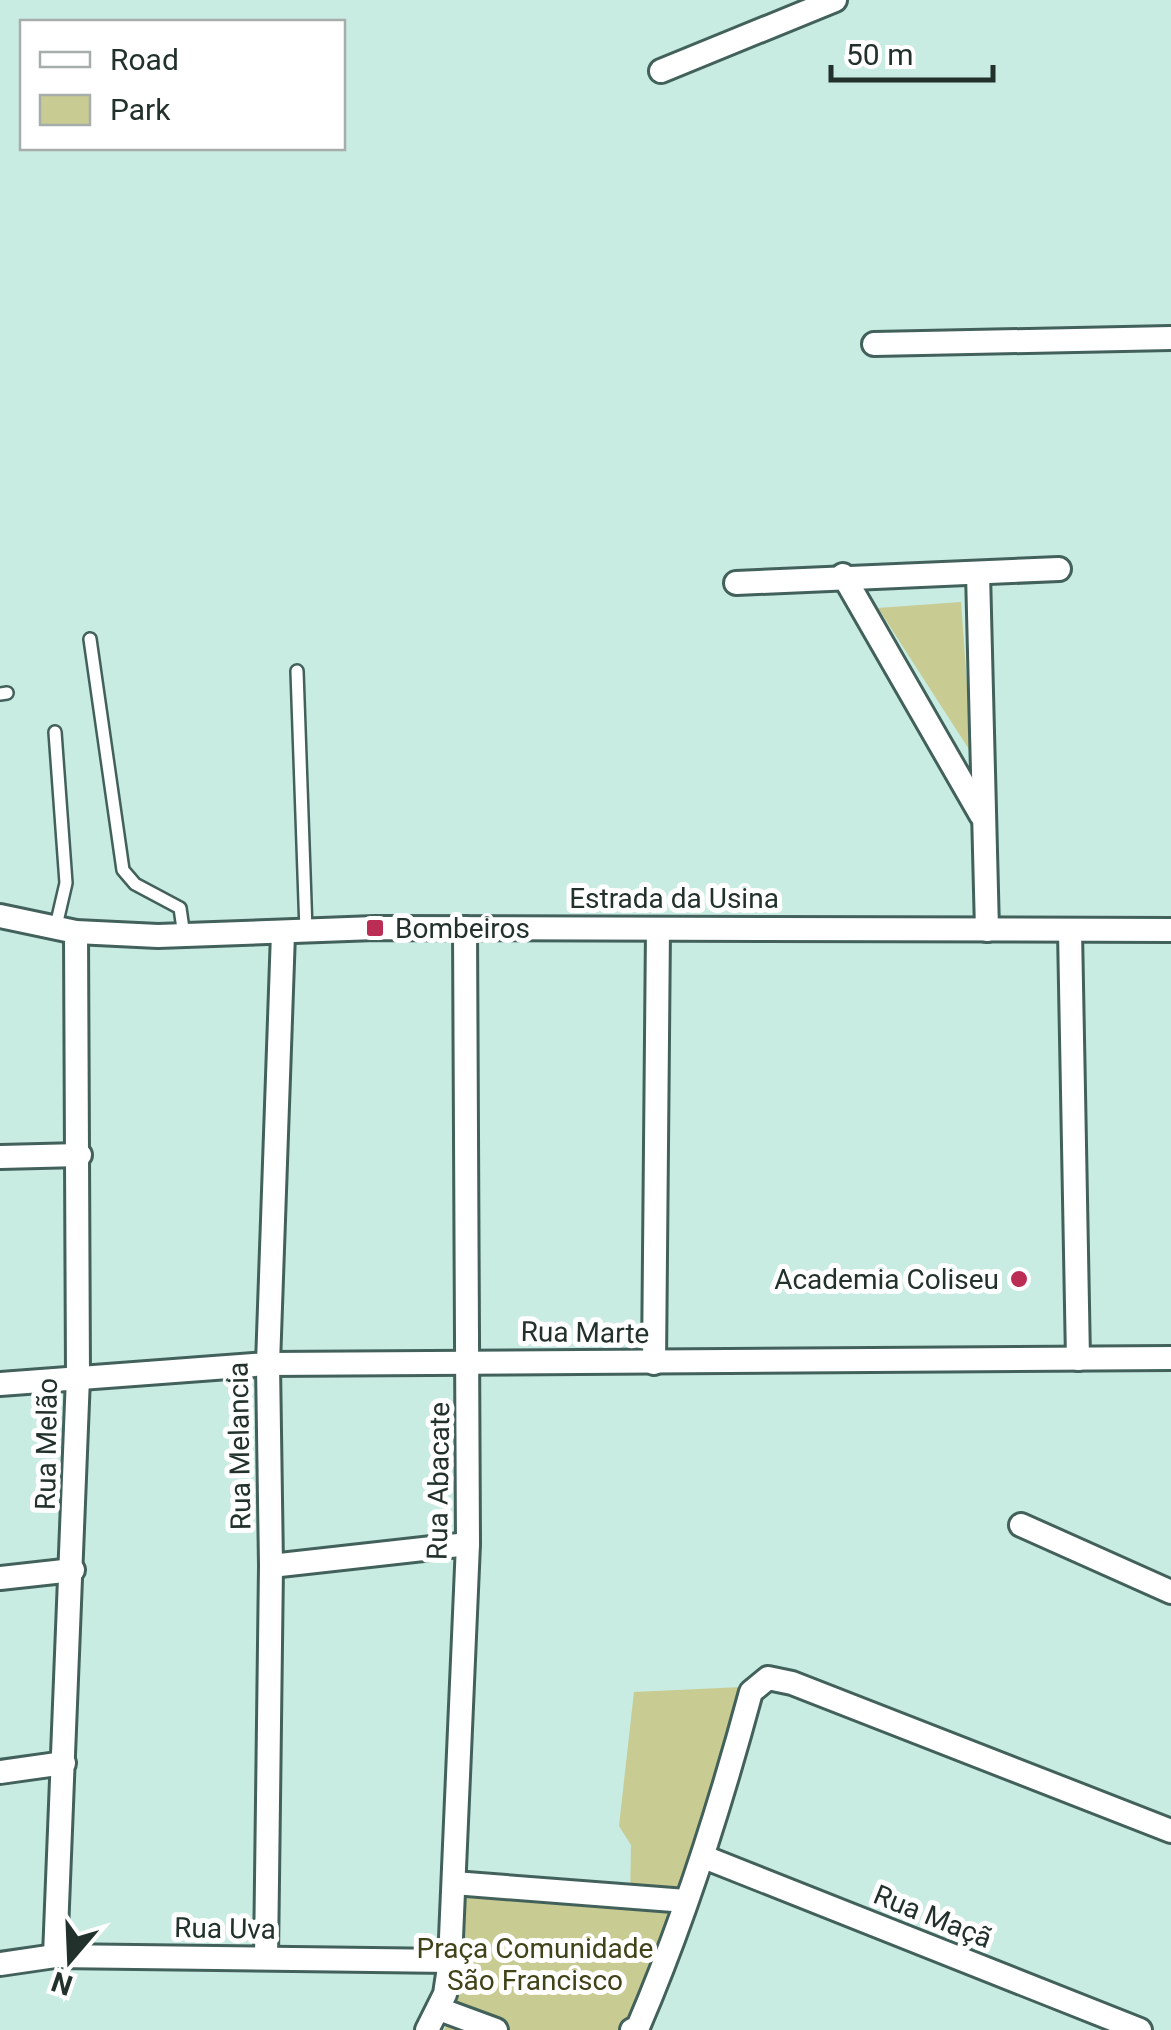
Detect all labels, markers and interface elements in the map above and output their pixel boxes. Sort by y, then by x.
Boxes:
legend [20,20,345,150]
scale bar [831,20,994,82]
text: 50 m [846,37,913,72]
text: Road [110,42,179,77]
text: Park [110,92,171,127]
street label: Estrada da Usina [569,882,779,915]
place label: Bombeiros [395,912,530,945]
marker: Bombeiros [364,917,386,939]
place label: Academia Coliseu [774,1263,999,1296]
marker: Academia Coliseu [1008,1268,1030,1290]
street label: Rua Marte [520,1315,650,1350]
street label: Rua Melancia [222,1362,257,1530]
street label: Rua Melão [29,1378,64,1510]
street label: Rua Abacate [421,1402,456,1560]
street label: Rua Maçã [869,1878,997,1955]
north arrow [20,1910,120,2010]
street label: Rua Uva [174,1911,276,1946]
park label: Praça Comunidade São Francisco [417,1932,653,1997]
text: N [47,1964,77,2002]

